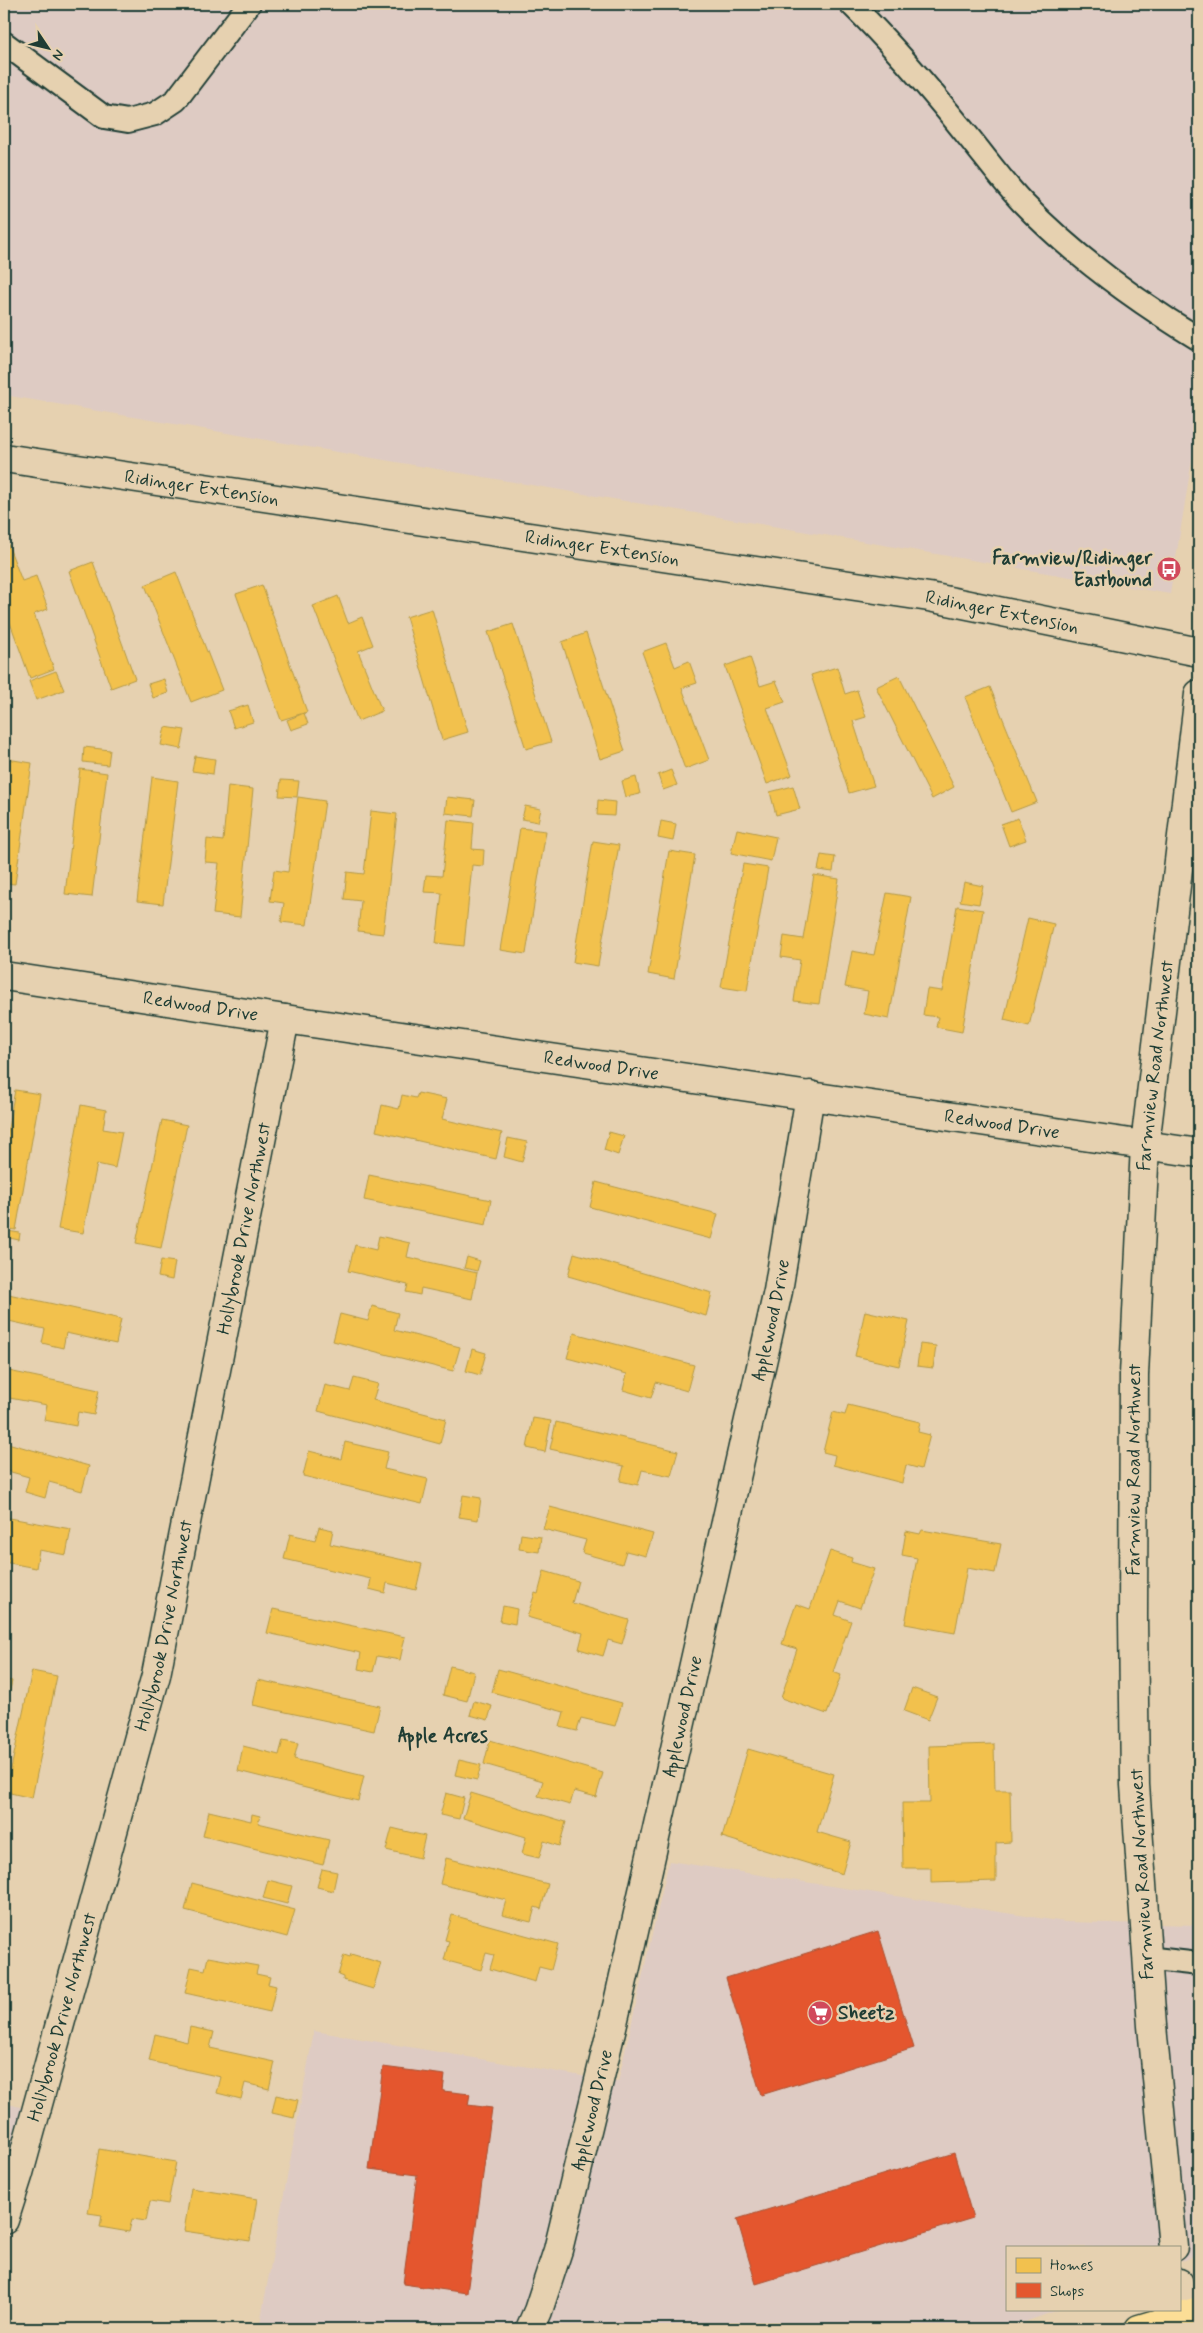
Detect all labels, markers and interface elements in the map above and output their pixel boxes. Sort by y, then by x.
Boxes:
north arrow [22,22,72,72]
text: N [48,46,68,64]
street label: Ridinger Extension [123,464,281,512]
street label: Ridinger Extension [523,524,681,572]
place label: Farmview/Ridinger Eastbound [992,546,1153,593]
bus stop icon: Farmview/Ridinger Eastbound [1156,556,1182,582]
street label: Ridinger Extension [923,584,1081,640]
street label: Farmview Road Northwest [1131,959,1180,1172]
street label: Redwood Drive [141,985,260,1027]
street label: Redwood Drive [542,1045,661,1086]
street label: Redwood Drive [943,1103,1061,1145]
street label: Hollybrook Drive Northwest [211,1120,277,1337]
street label: Applewood Drive [746,1257,796,1384]
street label: Farmview Road Northwest [1121,1363,1147,1576]
street label: Hollybrook Drive Northwest [129,1518,199,1734]
street label: Applewood Drive [657,1653,708,1780]
district label: Apple Acres [398,1723,488,1751]
street label: Farmview Road Northwest [1124,1768,1160,1980]
street label: Hollybrook Drive Northwest [21,1910,103,2124]
supermarket icon: Sheetz [807,2000,833,2026]
place label: Sheetz [838,2001,895,2026]
street label: Applewood Drive [565,2047,619,2174]
legend [1006,2246,1180,2310]
text: Homes [1050,2256,1093,2276]
text: Shops [1050,2282,1085,2302]

